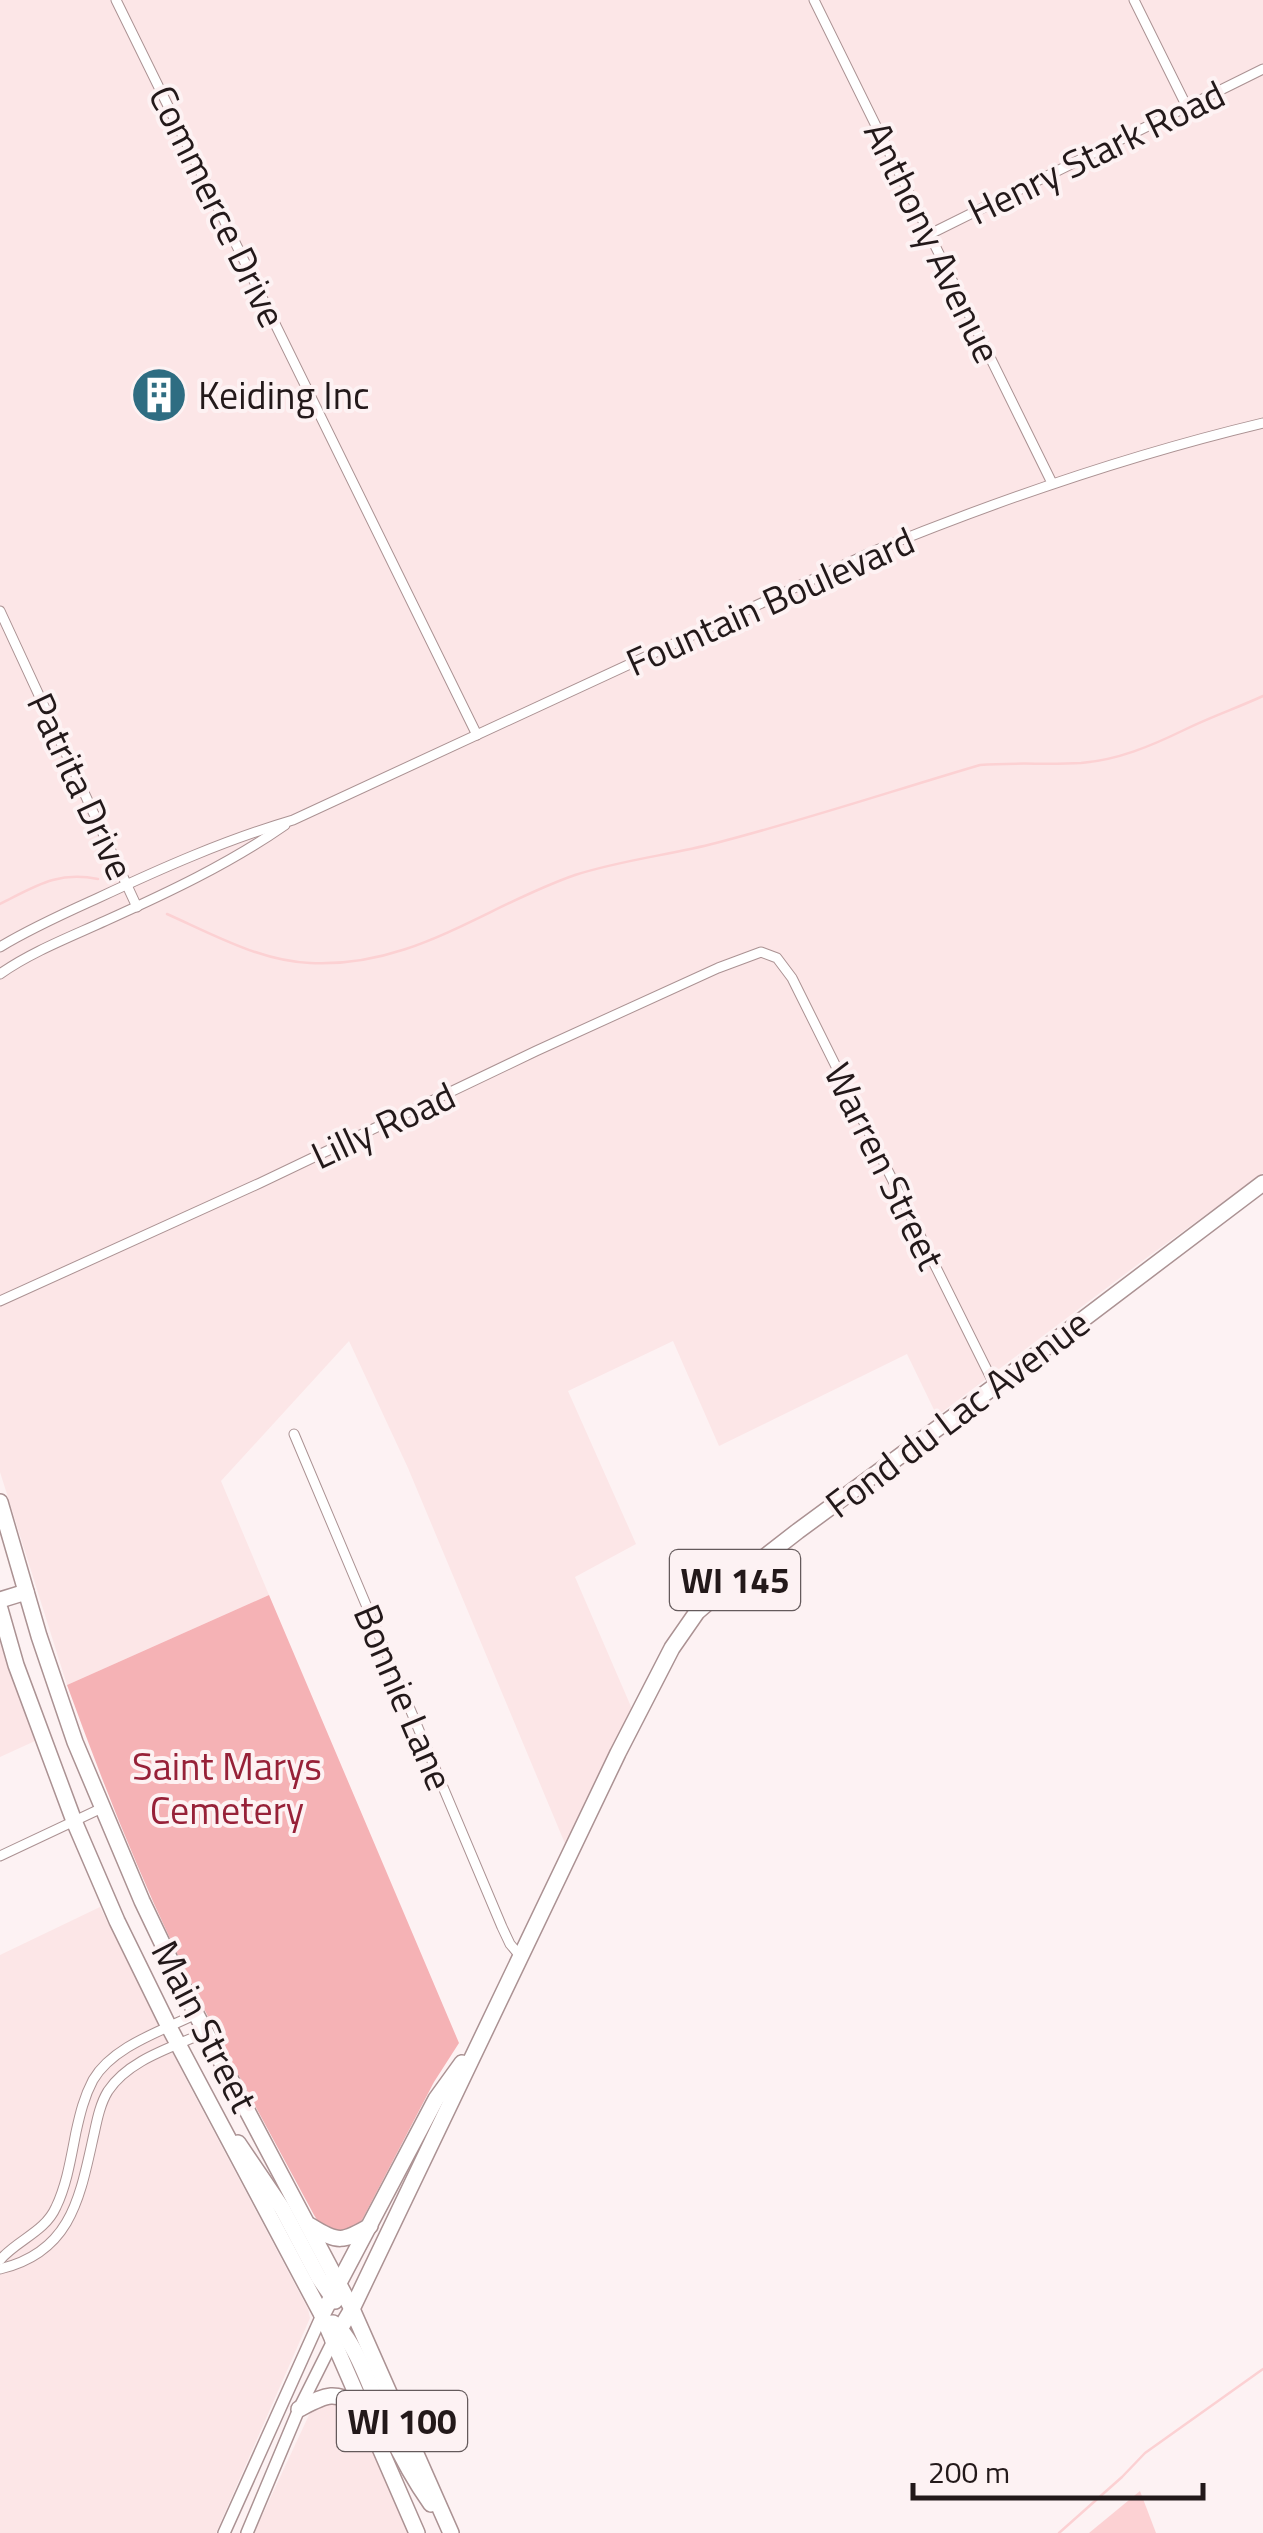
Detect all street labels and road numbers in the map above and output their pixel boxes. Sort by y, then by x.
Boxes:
street label: Henry Stark Road [958,65,1234,239]
street label: Commerce Drive [134,75,302,337]
street label: Anthony Avenue [849,111,1017,373]
street label: Fountain Boulevard [616,511,924,691]
street label: Patrita Drive [12,683,150,889]
street label: Warren Street [810,1053,960,1279]
street label: Lilly Road [301,1066,465,1184]
street label: Fond du Lac Avenue [813,1294,1101,1532]
road number: WI 145 [670,1550,800,1610]
street label: Bonnie Lane [339,1595,469,1799]
street label: Main Street [137,1930,273,2122]
road number: WI 100 [337,2391,467,2451]

